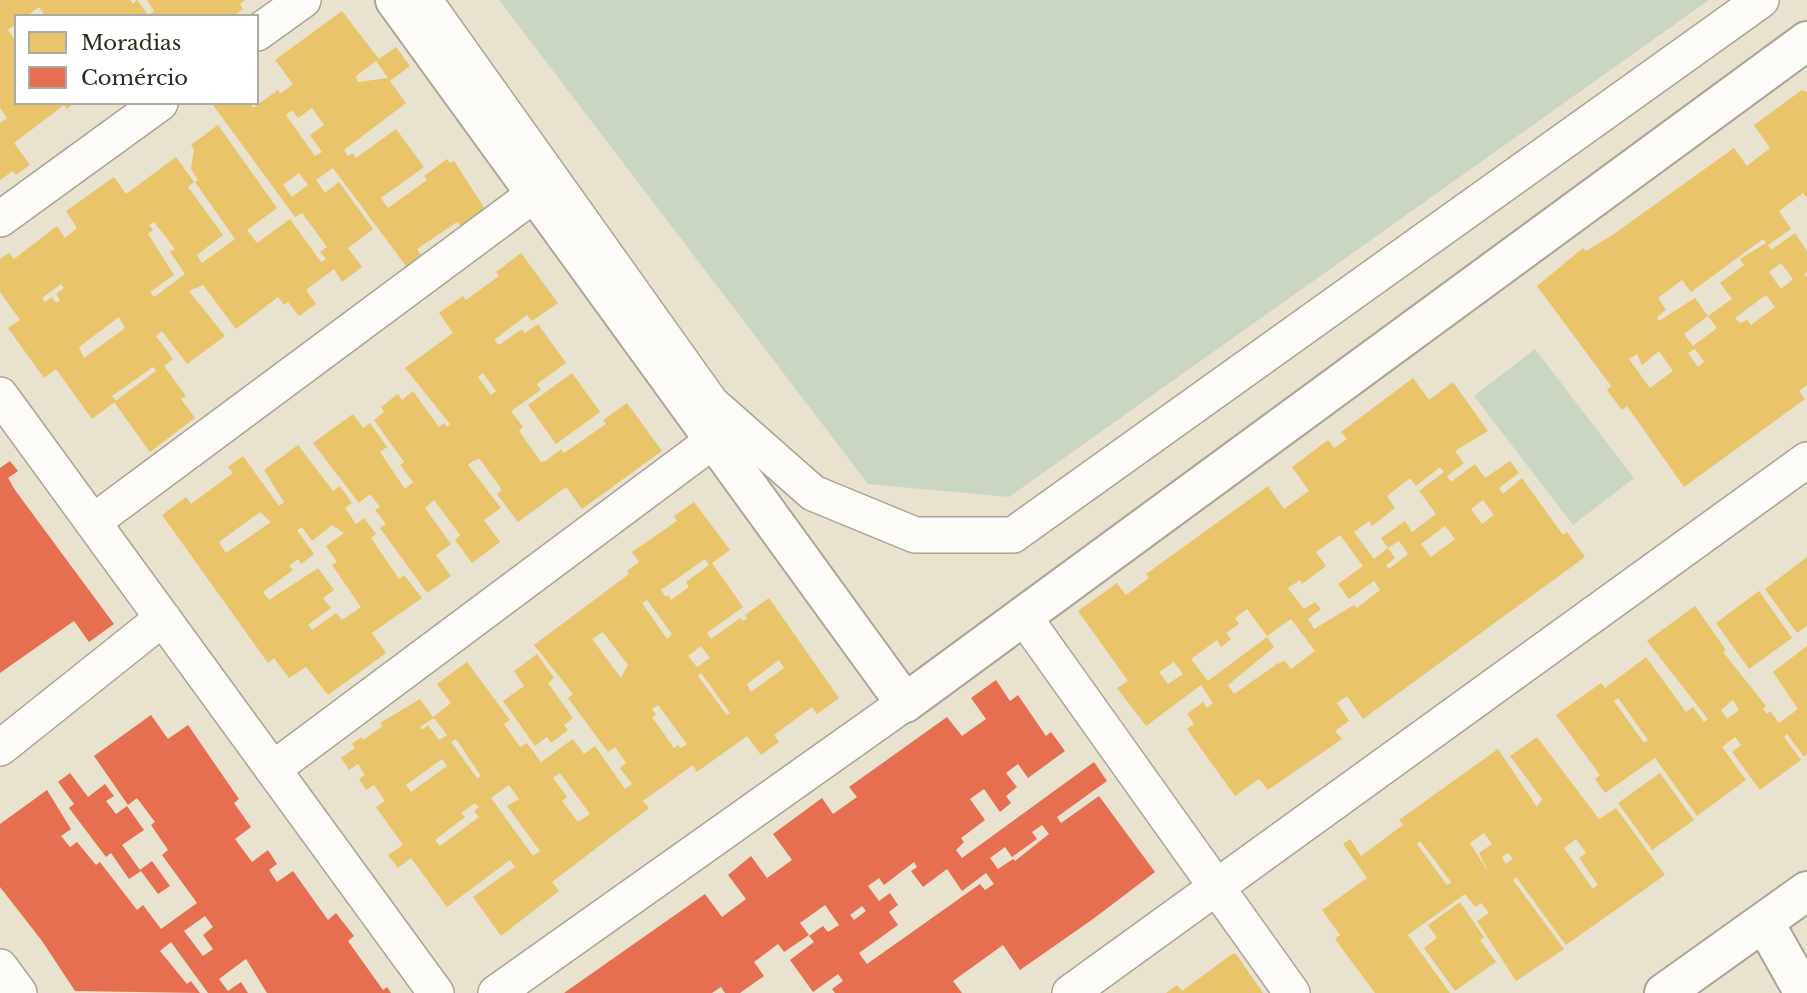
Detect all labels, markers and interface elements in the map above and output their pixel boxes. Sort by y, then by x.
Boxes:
legend [14,14,259,105]
text: Moradias [81,30,181,56]
text: Comércio [81,65,188,91]

